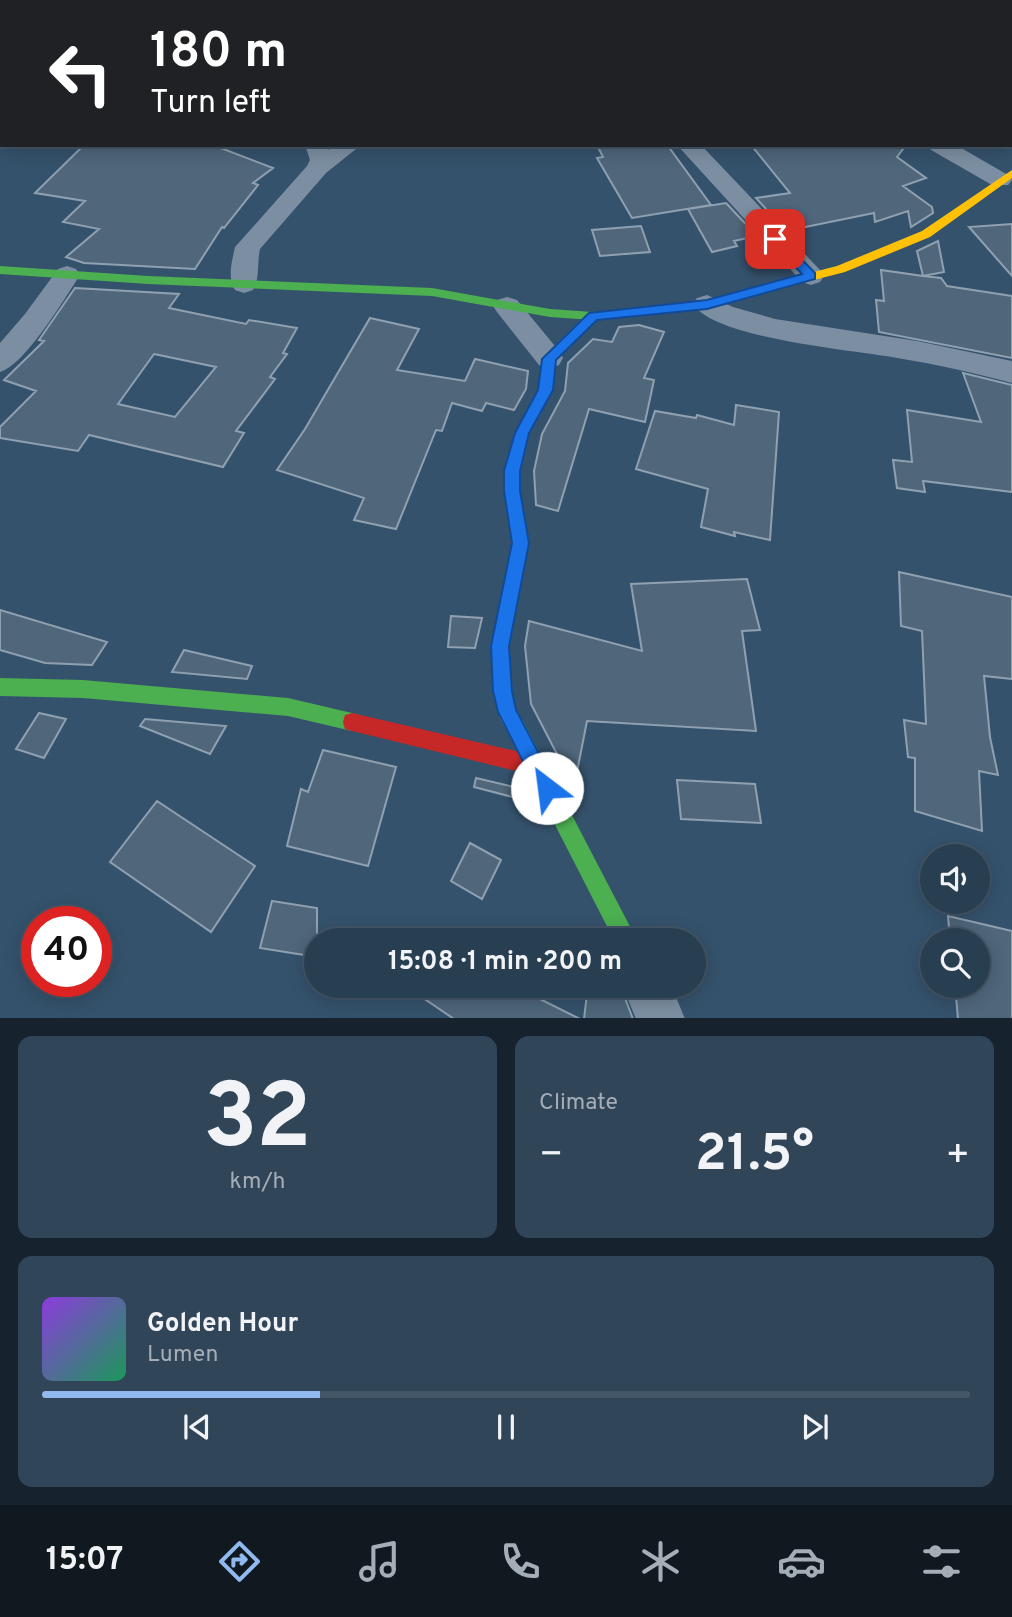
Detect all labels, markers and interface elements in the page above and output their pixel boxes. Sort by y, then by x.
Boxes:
text: 180 m [150,23,287,85]
icon: left [35,28,126,119]
text: Turn left [150,84,271,124]
pin [745,209,805,269]
icon: arrive [756,220,794,258]
position arrow [510,751,584,825]
map controls [920,844,990,998]
button: sound [920,844,990,914]
speed limit sign: 40 [21,906,112,997]
button: search [920,928,990,998]
text: 15:08 · 1 min · 200 m [388,946,622,979]
text: 32 [203,1065,312,1180]
text: Climate [539,1089,618,1118]
text: 21.5° [695,1123,814,1189]
text: − [539,1132,564,1181]
text: + [945,1132,970,1181]
text: km/h [230,1168,285,1197]
text: Golden Hour [147,1308,298,1341]
text: Lumen [147,1341,218,1370]
icon: previous [178,1408,216,1446]
icon: pause [487,1408,525,1446]
icon: next [796,1408,834,1446]
icon: directions [215,1537,264,1586]
icon: music [355,1537,404,1586]
icon: phone [496,1537,545,1586]
icon: climate [636,1537,685,1586]
icon: car [777,1537,826,1586]
icon: filters [917,1537,966,1586]
text: 15:07 [46,1541,123,1581]

